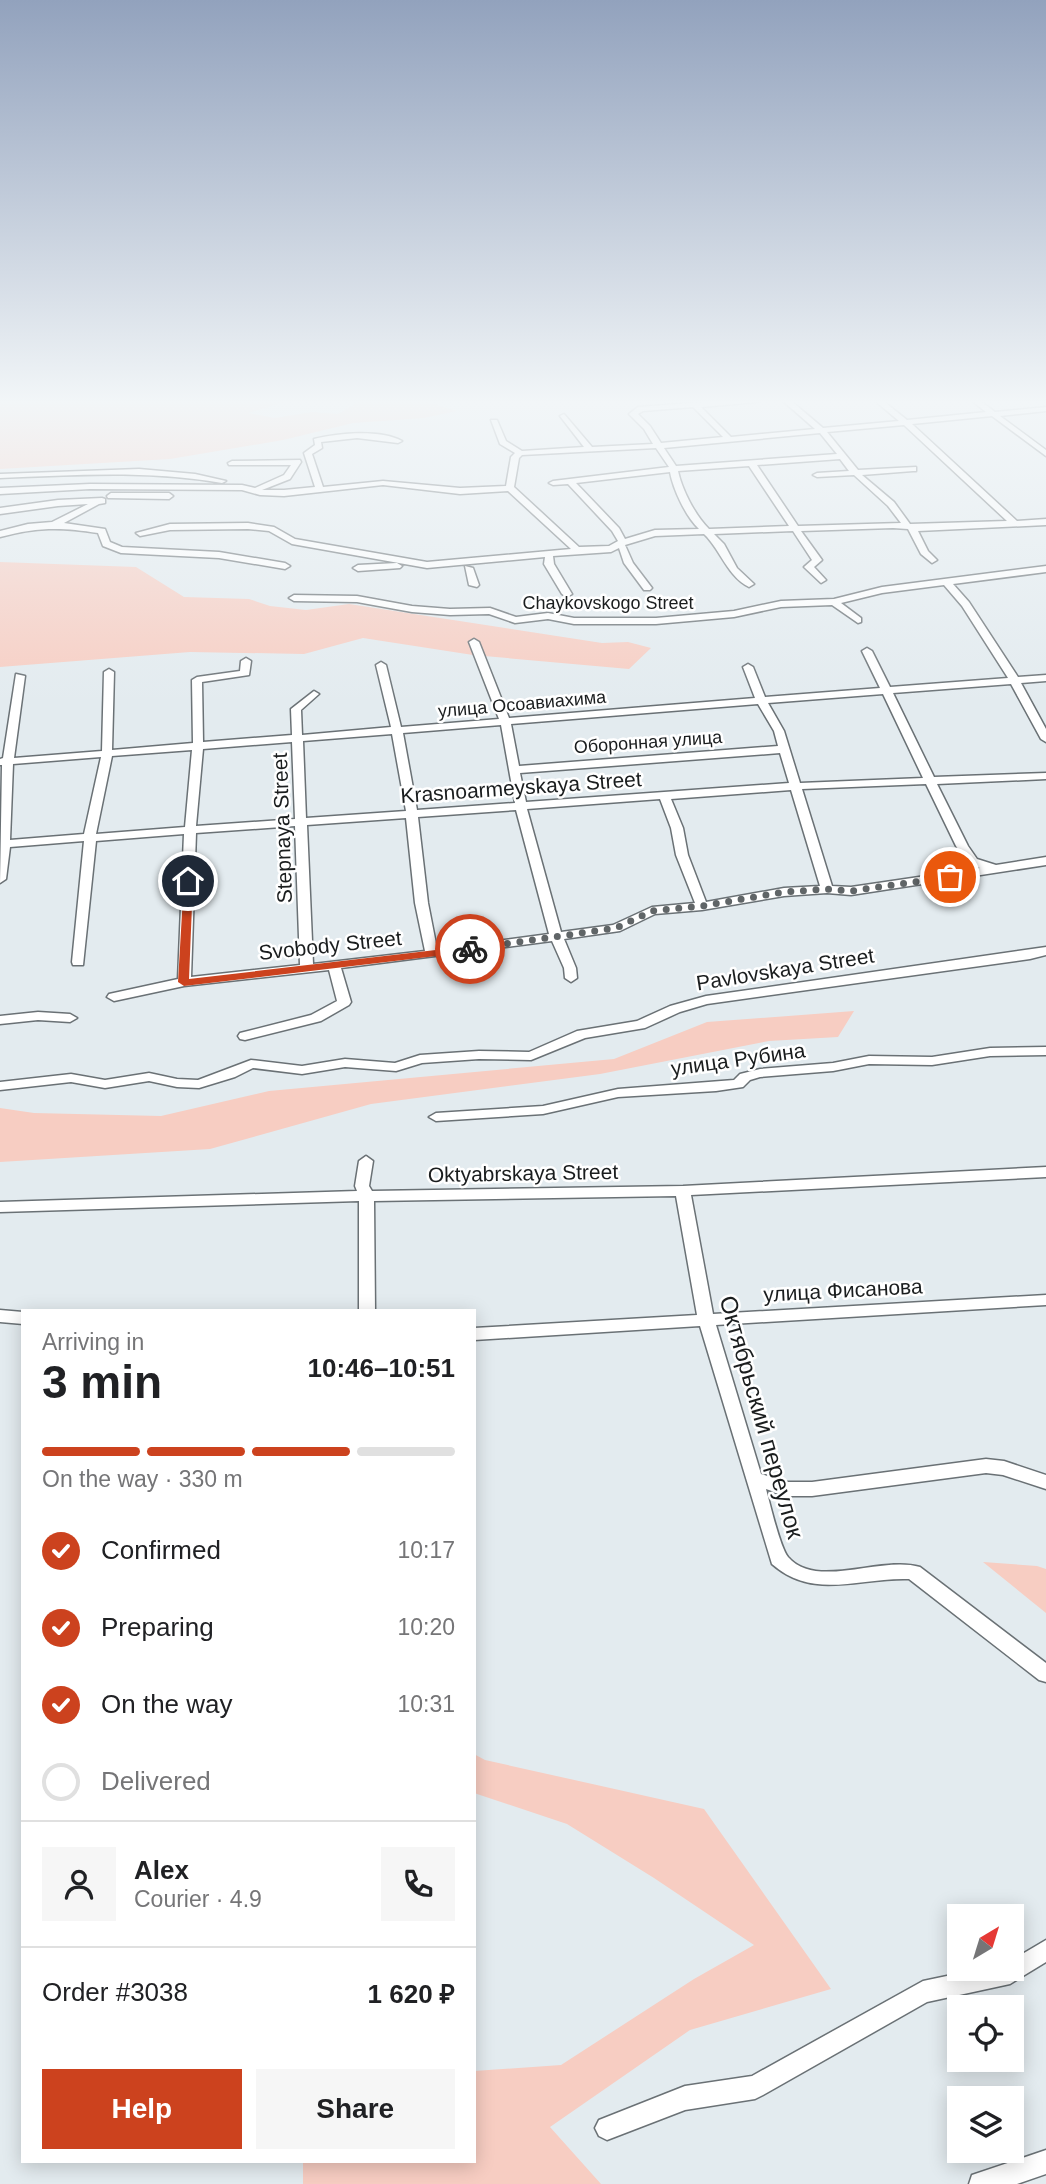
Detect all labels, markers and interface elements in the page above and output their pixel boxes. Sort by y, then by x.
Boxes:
street label: Chaykovskogo Street [522,593,694,613]
street label: улица Осоавиахима [437,687,608,721]
street label: Оборонная улица [573,727,724,757]
street label: Stepnaya Street [268,752,296,904]
street label: Krasnoarmeyskaya Street [400,767,642,807]
pin [920,847,980,907]
pin [158,851,218,911]
icon: bag [931,858,969,896]
icon: home [169,862,207,900]
courier [435,914,505,984]
street label: Svobody Street [257,926,403,964]
icon: bike [451,930,489,968]
street label: Pavlovskaya Street [694,944,876,994]
street label: улица Рубина [669,1038,807,1080]
street label: Oktyabrskaya Street [428,1160,618,1186]
street label: улица Фисанова [763,1274,923,1306]
street label: Октябрьский переулок [714,1292,810,1542]
text: Arriving in [42,1329,144,1355]
text: 10:46–10:51 [308,1353,455,1383]
text: 3 min [42,1356,162,1408]
text: On the way · 330 m [42,1466,243,1492]
icon: check [42,1532,80,1570]
text: Confirmed [101,1535,221,1565]
text: 10:17 [397,1537,455,1563]
icon: check [42,1609,80,1647]
text: Preparing [101,1612,214,1642]
text: 10:20 [397,1614,455,1640]
icon: check [42,1686,80,1724]
text: On the way [101,1689,233,1719]
text: 10:31 [397,1691,455,1717]
text: Delivered [101,1766,211,1796]
button: person [42,1847,116,1921]
button: phone [381,1847,455,1921]
text: Alex [134,1855,189,1885]
text: Courier · 4.9 [134,1886,262,1912]
north arrow [947,1904,1024,1981]
map controls [947,1904,1024,2163]
text: Order #3038 [42,1977,188,2007]
text: 1 620 ₽ [368,1979,455,2009]
button: locate [947,1995,1024,2072]
button: Help [42,2069,242,2149]
button: Share [256,2069,455,2149]
button: layers [947,2086,1024,2163]

